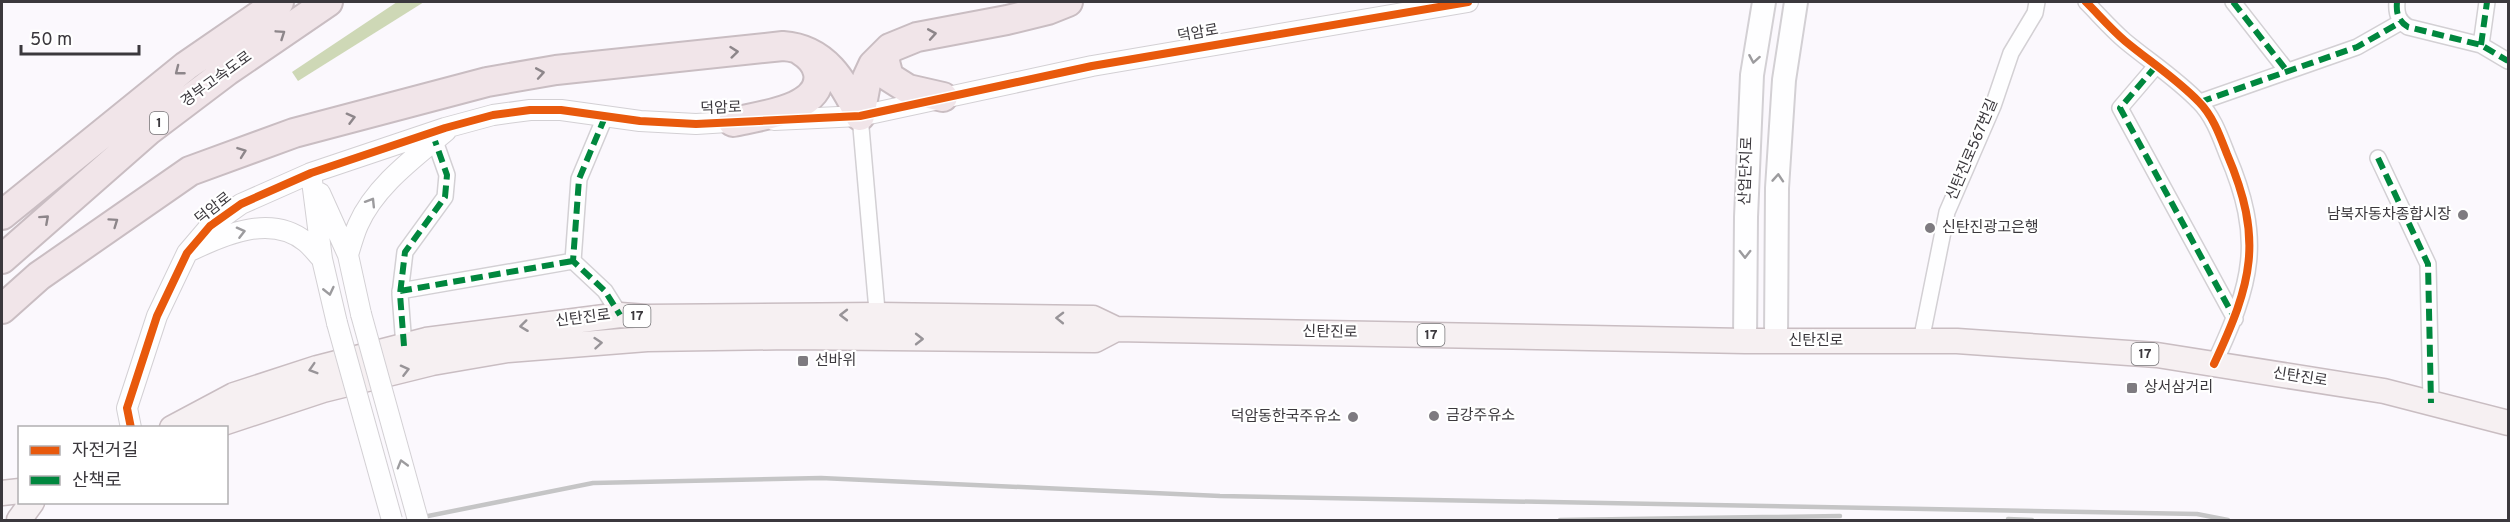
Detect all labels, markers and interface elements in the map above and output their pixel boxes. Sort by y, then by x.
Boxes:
scale bar [21,18,140,56]
street label: 덕암로 [1176,21,1220,47]
text: 50 m [30,29,72,52]
one-way arrow [928,29,937,41]
one-way arrow [274,30,285,41]
one-way arrow [729,46,739,59]
street label: 경부고속도로 [178,48,256,112]
one-way arrow [1748,54,1761,64]
one-way arrow [175,64,186,75]
one-way arrow [535,67,545,80]
street label: 신탄진로567번길 [1943,96,2003,204]
street label: 덕암로 [700,99,742,119]
road number: 1 [150,112,168,134]
one-way arrow [345,112,355,125]
street label: 산업단지로 [1736,136,1758,206]
one-way arrow [236,147,247,160]
one-way arrow [1771,173,1784,182]
street label: 덕암로 [192,189,236,229]
one-way arrow [364,198,375,209]
place label: 남북자동차종합시장 [2327,206,2451,225]
marker: 남북자동차종합시장 [2456,208,2470,222]
one-way arrow [38,215,49,226]
one-way arrow [108,218,119,229]
place label: 신탄진광고은행 [1942,219,2039,238]
marker: 신탄진광고은행 [1923,221,1937,235]
one-way arrow [236,226,246,239]
one-way arrow [1739,249,1751,258]
one-way arrow [322,286,335,296]
road number: 17 [624,305,650,327]
street label: 신탄진로 [554,306,612,332]
one-way arrow [840,309,849,321]
one-way arrow [1056,312,1065,324]
one-way arrow [519,319,529,332]
street label: 신탄진로 [1302,323,1358,343]
road number: 17 [1418,324,1444,346]
street label: 신탄진로 [1788,332,1844,351]
one-way arrow [914,333,923,345]
one-way arrow [593,337,602,350]
road number: 17 [2132,343,2158,365]
place label: 선바위 [815,352,856,371]
marker: 선바위 [796,354,810,368]
one-way arrow [308,362,319,374]
one-way arrow [400,364,410,377]
street label: 신탄진로 [2271,364,2329,392]
place label: 상서삼거리 [2144,379,2213,398]
marker: 상서삼거리 [2125,381,2139,395]
place label: 금강주유소 [1446,407,1515,426]
place label: 덕암동한국주유소 [1231,408,1341,427]
marker: 금강주유소 [1427,409,1441,423]
marker: 덕암동한국주유소 [1346,410,1360,424]
legend [18,426,228,504]
text: 자전거길 [72,440,138,463]
one-way arrow [397,459,409,470]
text: 산책로 [72,470,122,493]

